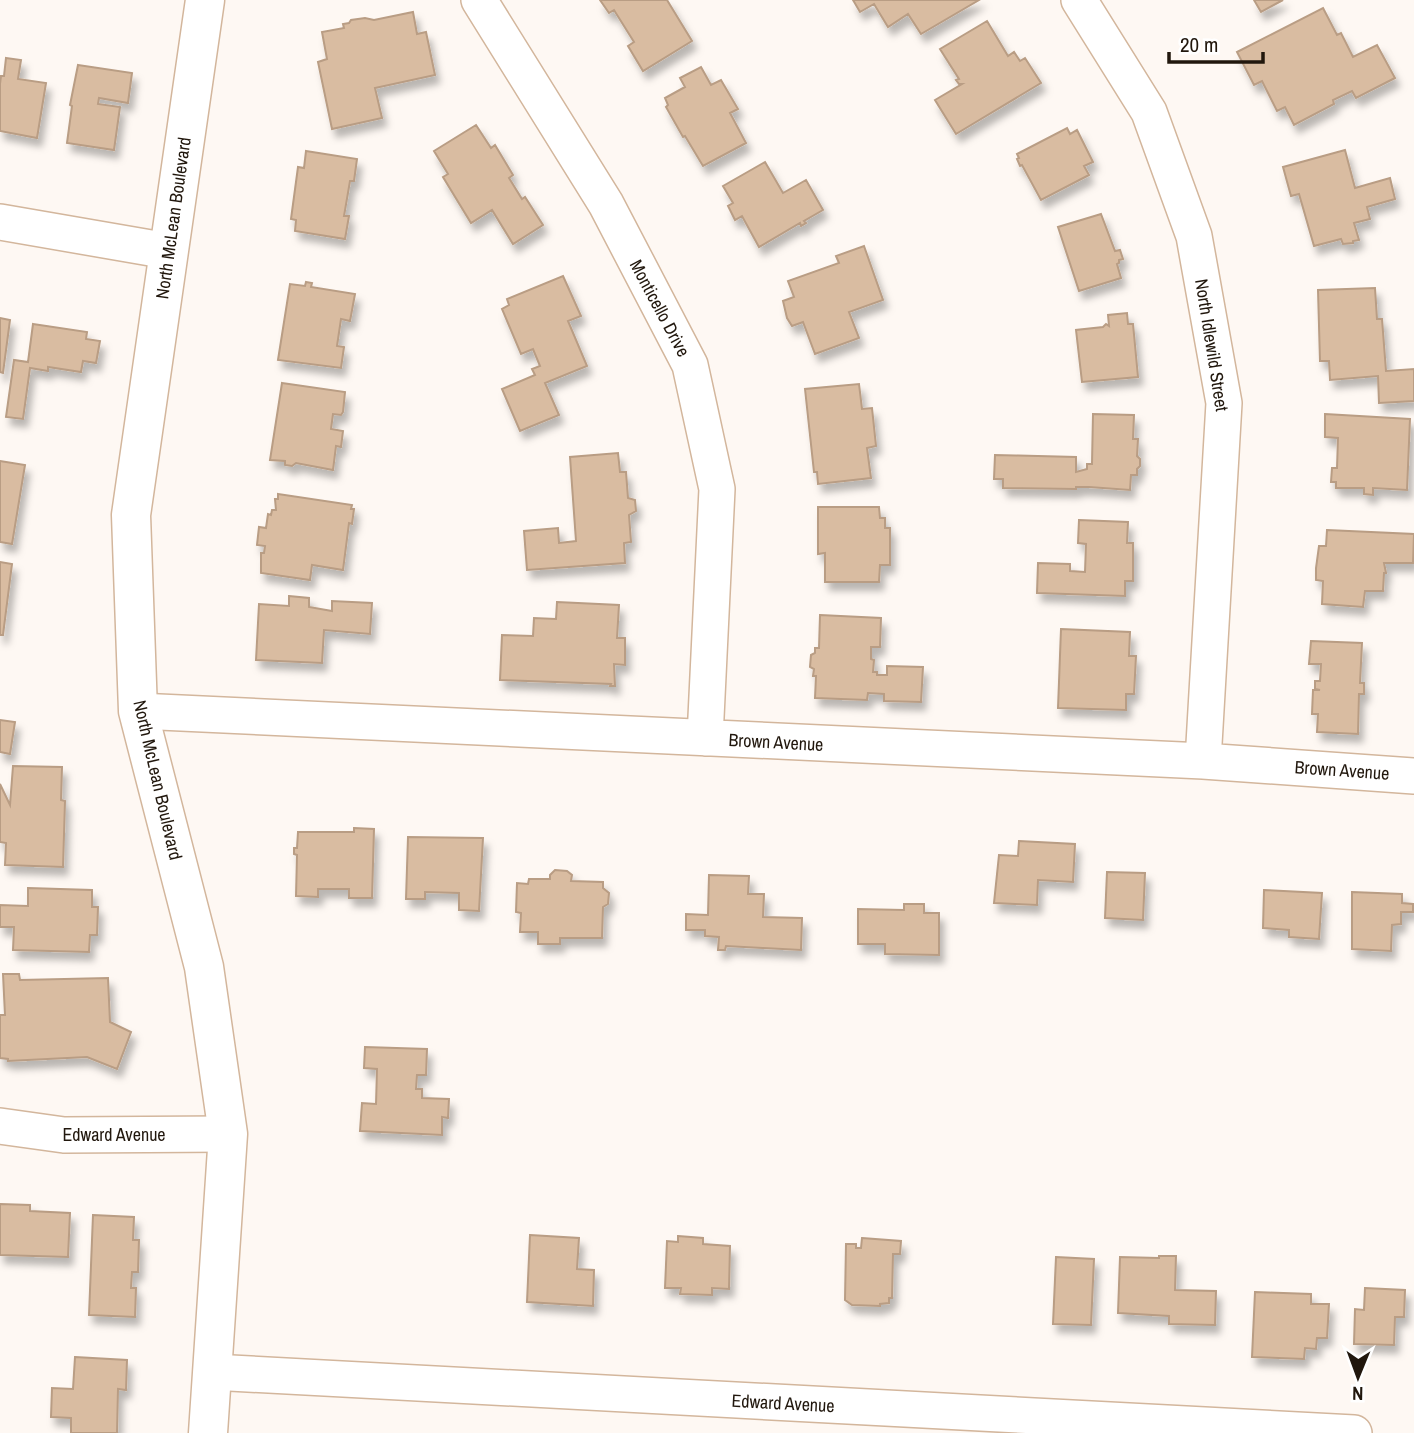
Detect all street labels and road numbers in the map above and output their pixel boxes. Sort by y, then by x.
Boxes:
street label: North McLean Boulevard [149,135,197,301]
street label: Monticello Drive [624,255,696,361]
street label: North Idlewild Street [1189,277,1235,413]
street label: North McLean Boulevard [127,698,189,862]
street label: Brown Avenue [728,727,824,757]
street label: Brown Avenue [1294,754,1390,786]
street label: Edward Avenue [62,1122,166,1147]
street label: Edward Avenue [731,1388,835,1418]

